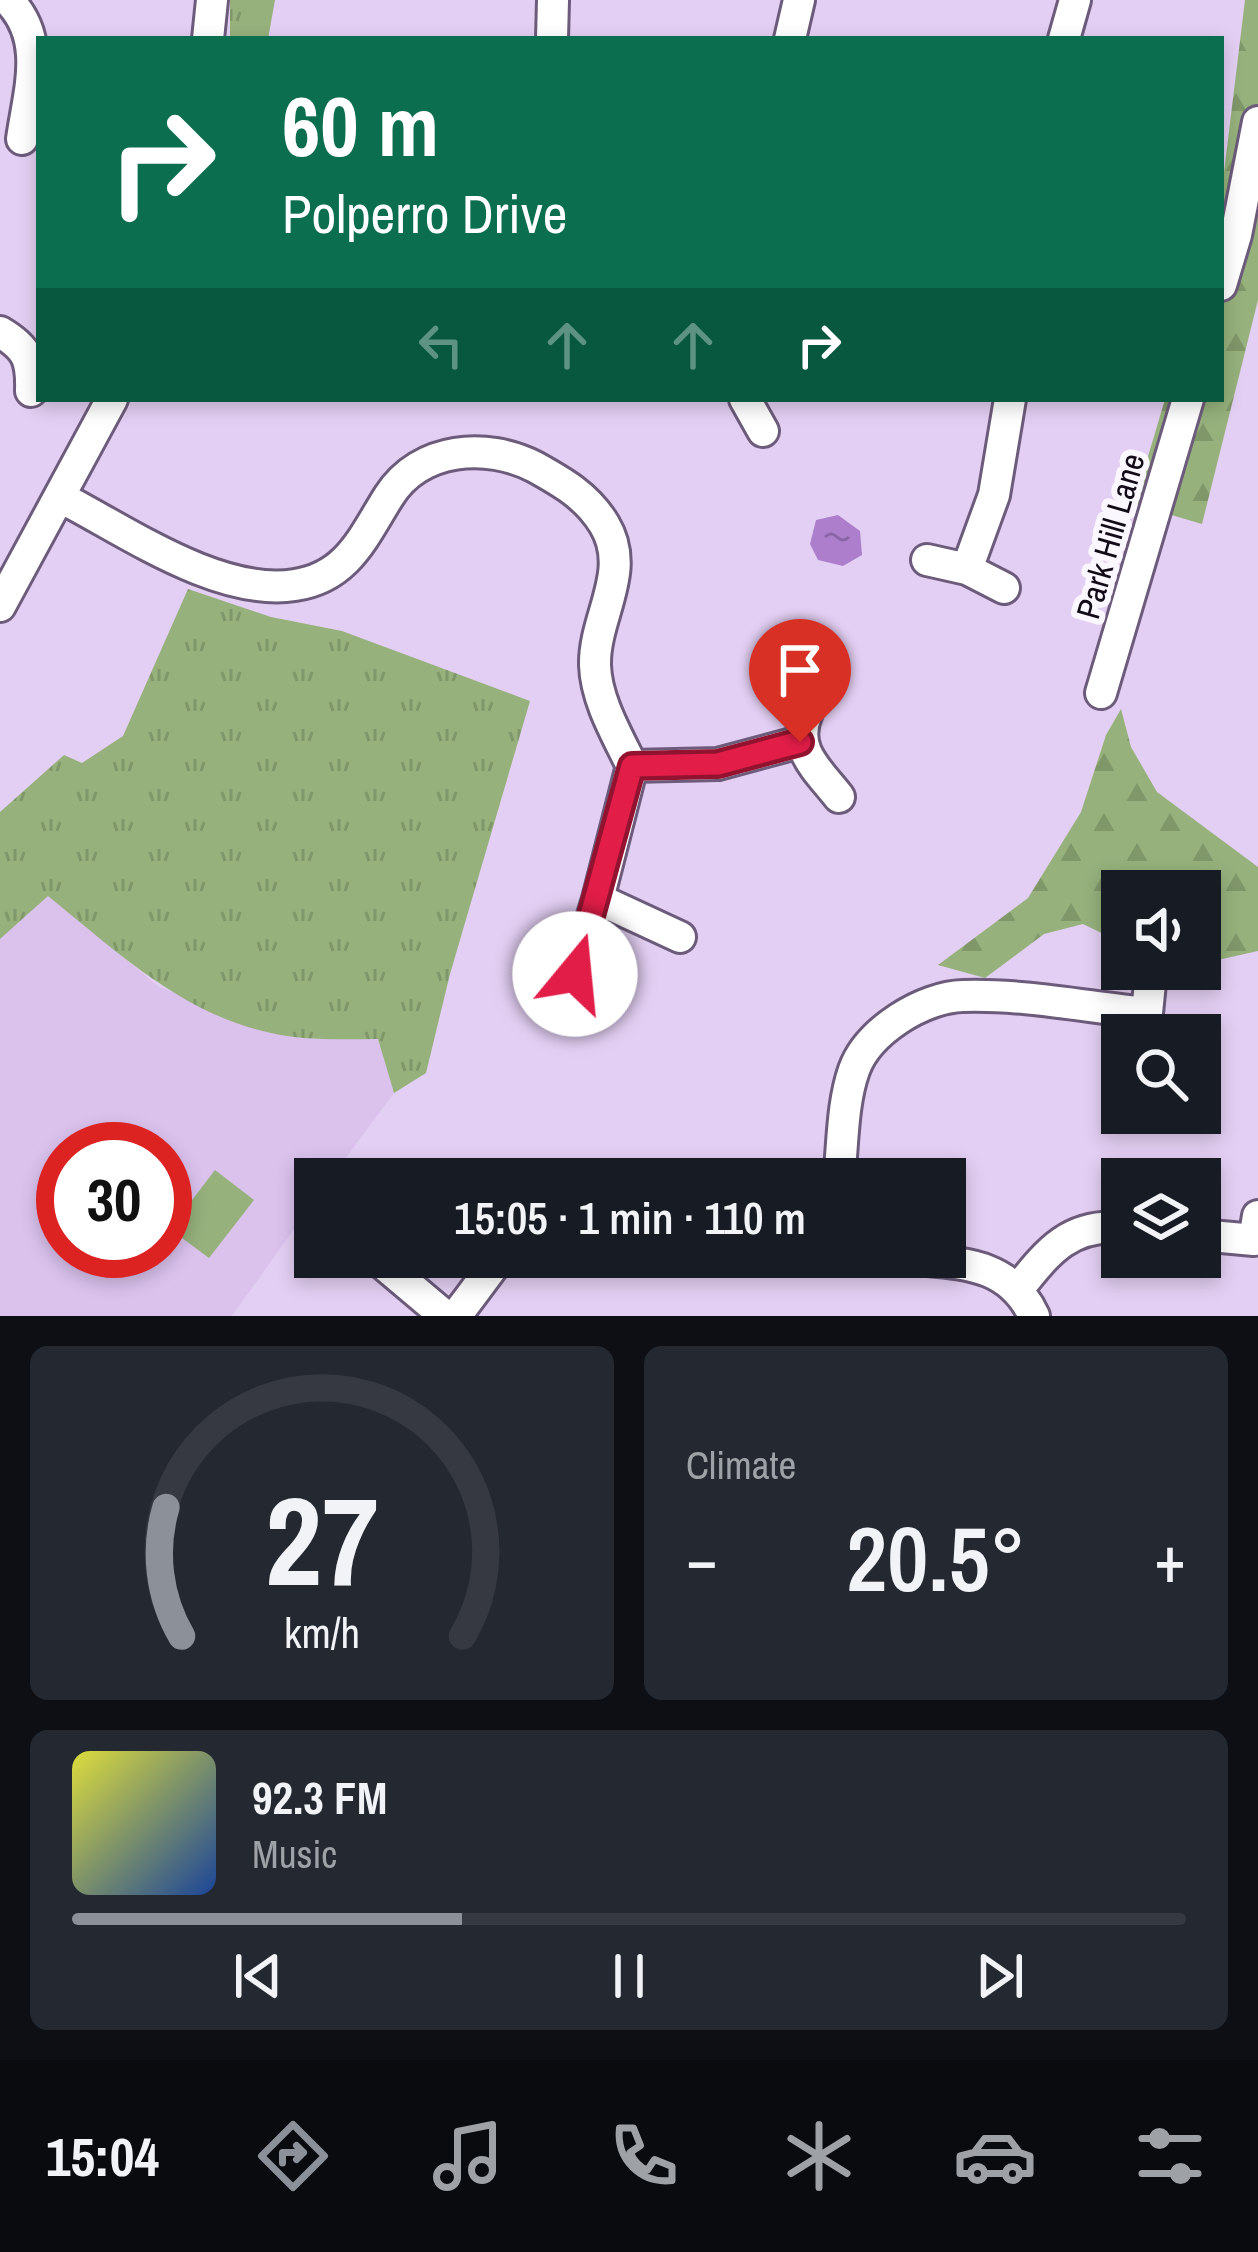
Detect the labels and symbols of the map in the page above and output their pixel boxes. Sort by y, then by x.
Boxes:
street label: Park Hill Lane [1065,448,1155,624]
pin [749,619,851,742]
position arrow [512,911,638,1037]
speed limit sign: 30 [36,1122,192,1278]

